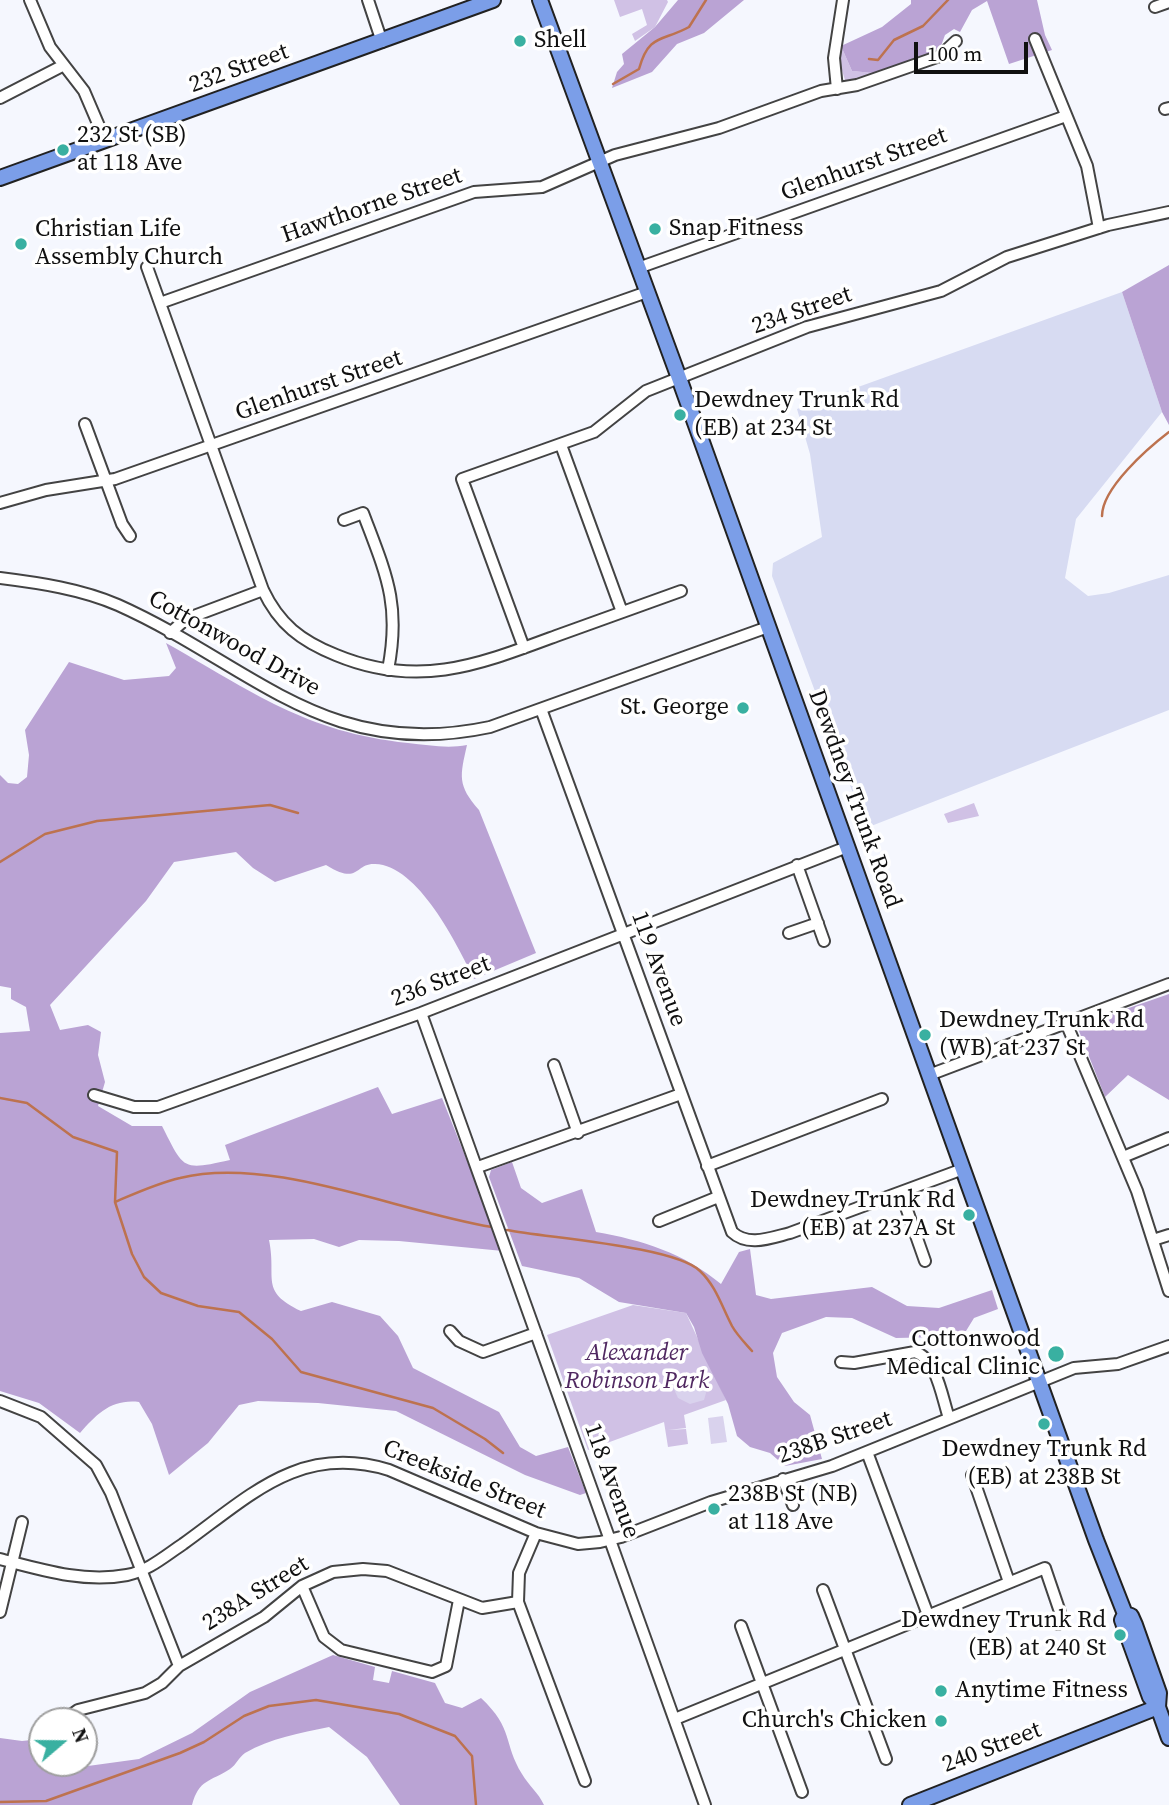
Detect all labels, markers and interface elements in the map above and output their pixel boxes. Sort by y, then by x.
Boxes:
place label: Shell [534,27,587,55]
scale bar [917,28,1031,72]
marker: Shell [512,33,528,49]
street label: 232 Street [185,38,293,100]
text: 100 m [927,39,982,68]
place label: 232 St (SB) at 118 Ave [77,122,187,178]
street label: Glenhurst Street [777,122,951,208]
marker: 232 St (SB) at 118 Ave [55,142,71,158]
street label: Hawthorne Street [278,162,466,250]
place label: Snap Fitness [669,215,803,243]
place label: Christian Life Assembly Church [35,216,223,272]
marker: Snap Fitness [647,221,663,237]
marker: Christian Life Assembly Church [13,236,29,252]
street label: 234 Street [748,281,856,341]
street label: Glenhurst Street [232,344,406,428]
place label: Dewdney Trunk Rd (EB) at 234 St [694,387,899,443]
marker: Dewdney Trunk Rd (EB) at 234 St [672,407,688,423]
street label: Cottonwood Drive [143,585,325,703]
street label: Dewdney Trunk Road [801,686,907,912]
place label: St. George [620,694,729,722]
marker: St. George [735,700,751,716]
street label: 119 Avenue [624,908,692,1030]
street label: 236 Street [387,950,495,1014]
place label: Dewdney Trunk Rd (WB) at 237 St [939,1007,1144,1063]
marker: Dewdney Trunk Rd (WB) at 237 St [917,1027,933,1043]
place label: Dewdney Trunk Rd (EB) at 237A St [750,1187,955,1243]
marker: Dewdney Trunk Rd (EB) at 237A St [961,1207,977,1223]
place label: Cottonwood Medical Clinic [886,1326,1040,1382]
park label: Alexander Robinson Park [565,1340,709,1396]
marker: Cottonwood Medical Clinic [1046,1344,1066,1364]
street label: 238B Street [774,1405,896,1471]
marker: Dewdney Trunk Rd (EB) at 238B St [1036,1416,1052,1432]
street label: 118 Avenue [577,1420,645,1542]
street label: Creekside Street [378,1434,550,1526]
place label: Dewdney Trunk Rd (EB) at 238B St [941,1436,1147,1492]
place label: 238B St (NB) at 118 Ave [728,1481,858,1537]
marker: 238B St (NB) at 118 Ave [706,1501,722,1517]
street label: 238A Street [198,1550,314,1638]
place label: Dewdney Trunk Rd (EB) at 240 St [901,1607,1106,1663]
marker: Dewdney Trunk Rd (EB) at 240 St [1112,1627,1128,1643]
place label: Anytime Fitness [955,1677,1128,1705]
marker: Anytime Fitness [933,1683,949,1699]
north arrow [28,1707,98,1777]
place label: Church's Chicken [742,1707,927,1735]
marker: Church's Chicken [933,1713,949,1729]
street label: 240 Street [938,1716,1046,1780]
text: N [66,1725,95,1746]

